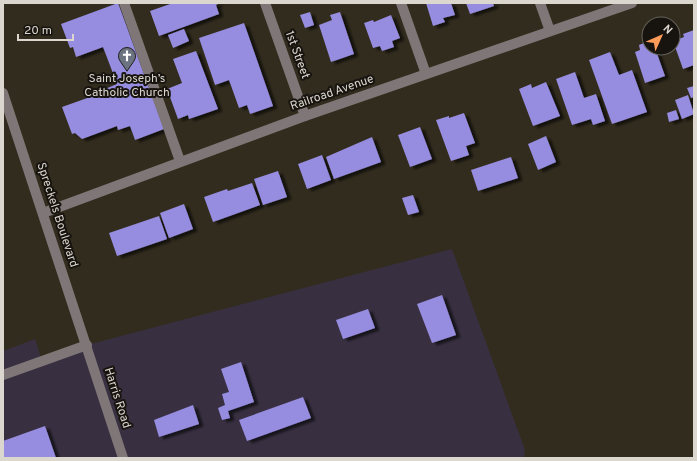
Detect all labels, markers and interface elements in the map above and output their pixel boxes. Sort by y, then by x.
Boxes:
scale bar [18,16,73,42]
north arrow [641,16,681,56]
text: N [660,22,675,37]
text: 20 m [24,23,52,39]
street label: 1st Street [281,29,313,81]
church icon: Saint Joseph’s Catholic Church [117,46,137,71]
place label: Saint Joseph’s Catholic Church [84,71,170,101]
street label: Railroad Avenue [288,71,376,115]
street label: Spreckels Boulevard [33,161,81,269]
street label: Harris Road [100,366,134,430]

